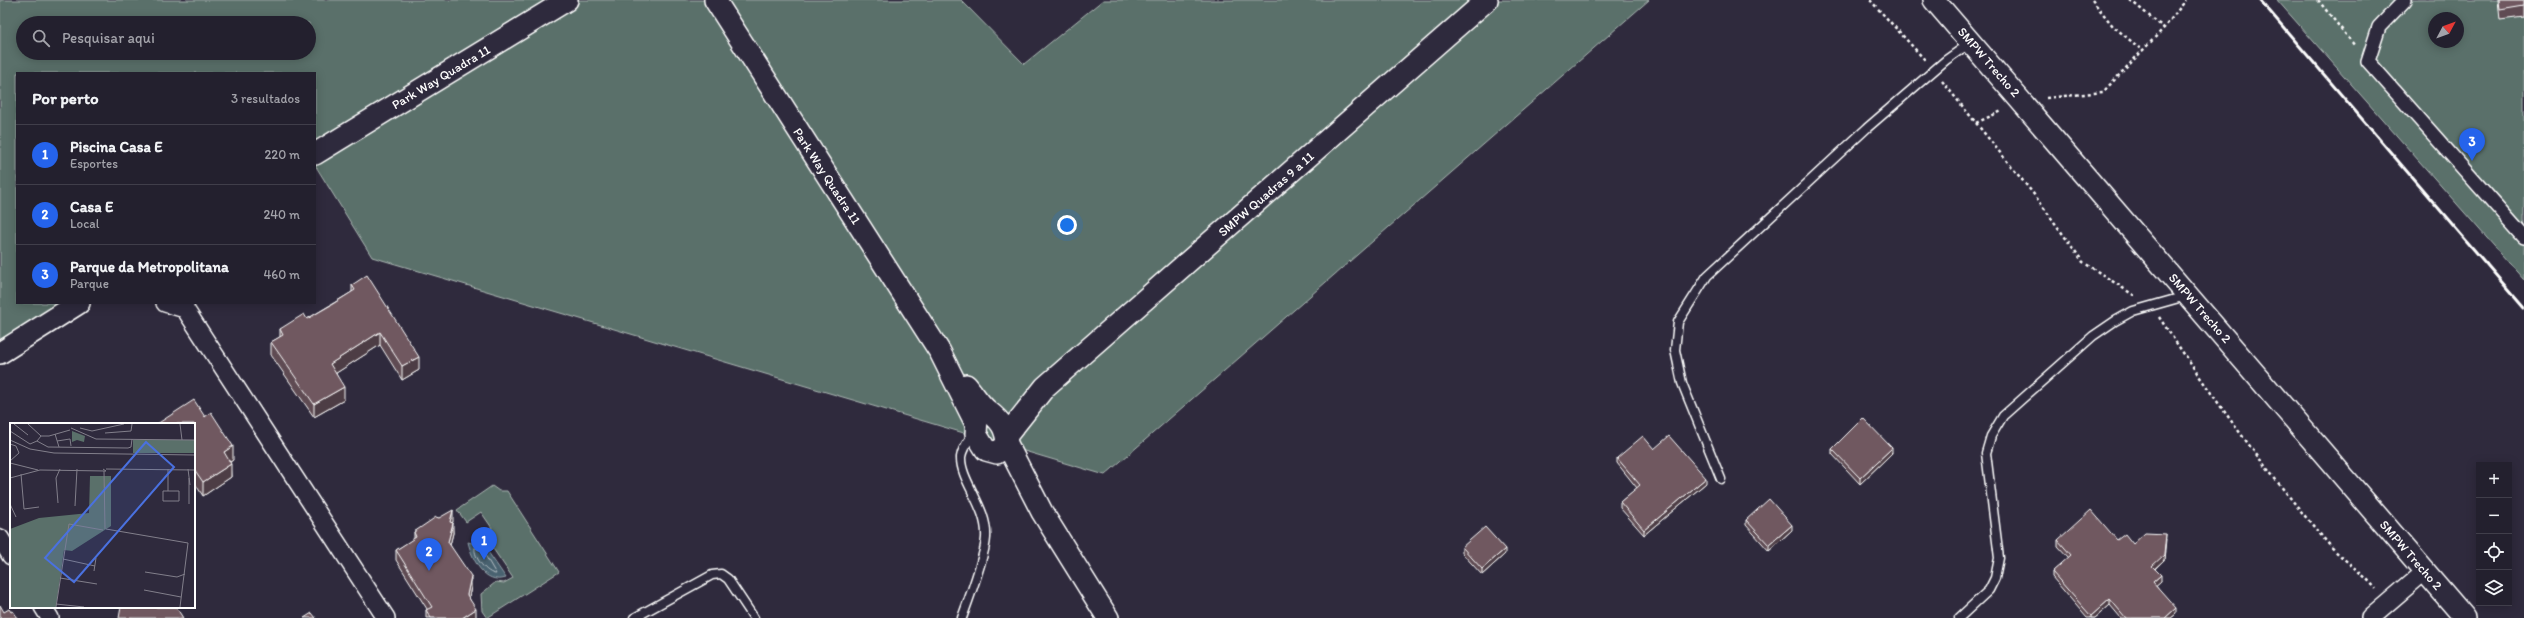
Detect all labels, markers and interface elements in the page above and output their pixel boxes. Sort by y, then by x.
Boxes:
north arrow [2428,12,2464,48]
search box [16,16,316,60]
street label: SMPW Trecho 2 [1955,24,2023,100]
icon: search [30,27,52,49]
text: Pesquisar aqui [62,29,155,47]
street label: Park Way Quadra 11 [389,42,493,112]
text: Por perto [32,88,99,108]
text: 3 resultados [231,91,300,106]
street label: Park Way Quadra 11 [790,125,864,227]
pin: 3 [2459,128,2485,161]
text: Piscina Casa E [70,138,163,156]
text: 1 [42,147,48,162]
text: 220 m [264,147,300,162]
street label: SMPW Quadras 9 a 11 [1215,148,1317,240]
text: Esportes [70,156,118,171]
text: Casa E [70,198,113,216]
text: 2 [42,207,48,222]
text: 240 m [263,207,300,222]
your location [1057,215,1077,235]
text: Local [70,216,99,231]
text: Parque da Metropolitana [70,258,229,276]
text: 3 [41,267,49,282]
text: 460 m [263,267,300,282]
street label: SMPW Trecho 2 [2166,270,2234,346]
text: Parque [70,276,109,291]
inset map [10,423,195,608]
map controls [2476,462,2512,606]
button: + [2476,462,2512,498]
button: − [2476,498,2512,534]
street label: SMPW Trecho 2 [2377,517,2445,593]
pin: 1 [471,527,497,560]
button: locate [2476,534,2512,570]
pin: 2 [416,538,442,571]
button: layers [2476,570,2512,606]

